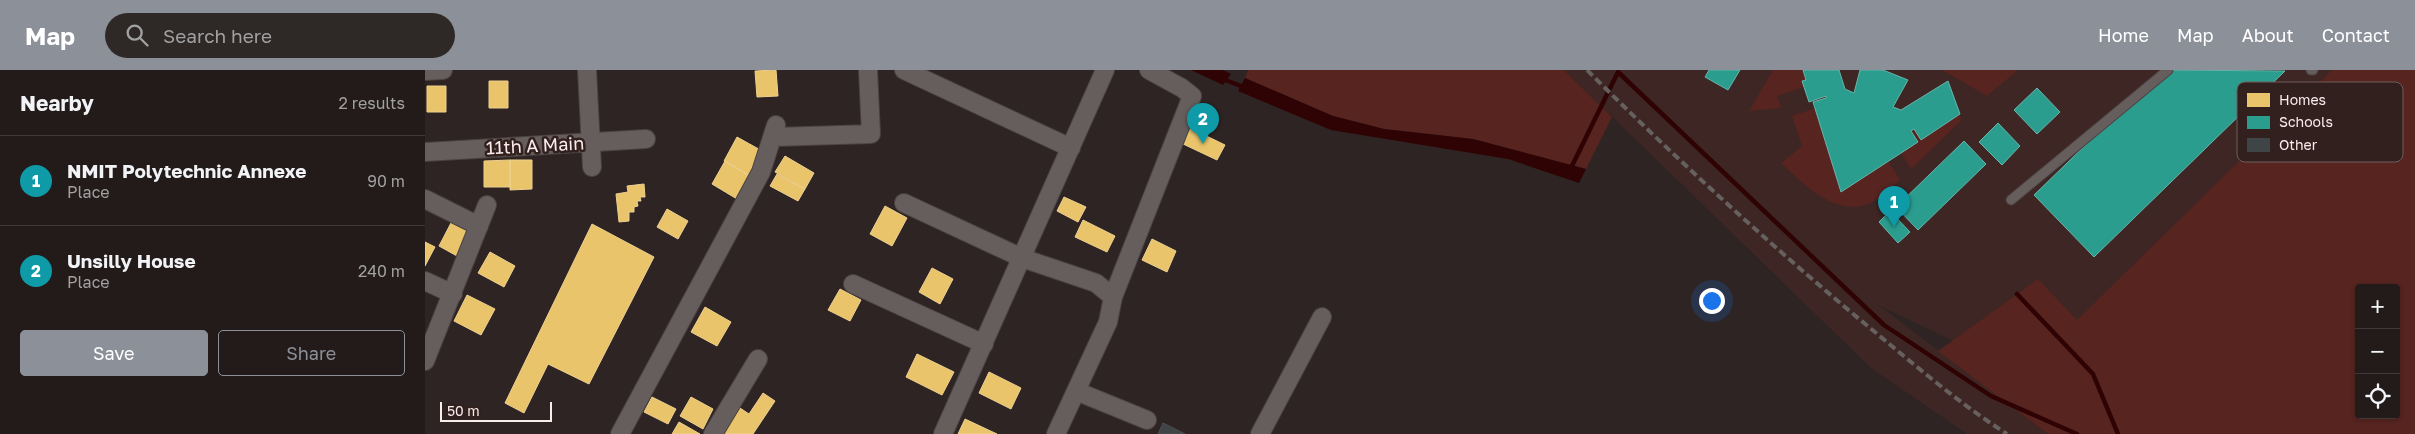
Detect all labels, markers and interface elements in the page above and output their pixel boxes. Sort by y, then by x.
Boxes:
search box [105,13,455,58]
text: Map [25,21,75,50]
icon: search [123,21,151,49]
text: Search here [163,24,272,47]
text: Home [2098,24,2149,46]
text: Map [2177,24,2214,46]
text: About [2242,24,2294,46]
text: Contact [2322,24,2390,46]
legend [2237,82,2403,162]
text: Nearby [20,90,94,116]
text: Homes [2279,91,2326,108]
text: 2 results [339,93,405,113]
pin: 2 [1187,103,1219,144]
text: Schools [2279,113,2333,130]
street label: 11th A Main [485,131,585,159]
text: Other [2279,136,2318,153]
text: NMIT Polytechnic Annexe [67,159,306,182]
text: 1 [32,171,40,191]
text: 90 m [367,171,405,191]
text: Place [67,182,110,202]
pin: 1 [1878,186,1910,227]
text: Unsilly House [67,249,196,272]
text: 2 [31,261,41,281]
text: 240 m [358,261,405,281]
text: Place [67,272,110,292]
map controls [2355,284,2400,419]
button: + [2355,284,2400,329]
your location [1699,288,1725,314]
button: − [2355,329,2400,374]
button: Save [20,330,208,376]
button: Share [218,330,405,376]
button: locate [2355,374,2400,419]
scale bar [440,399,553,422]
text: 50 m [447,402,480,419]

